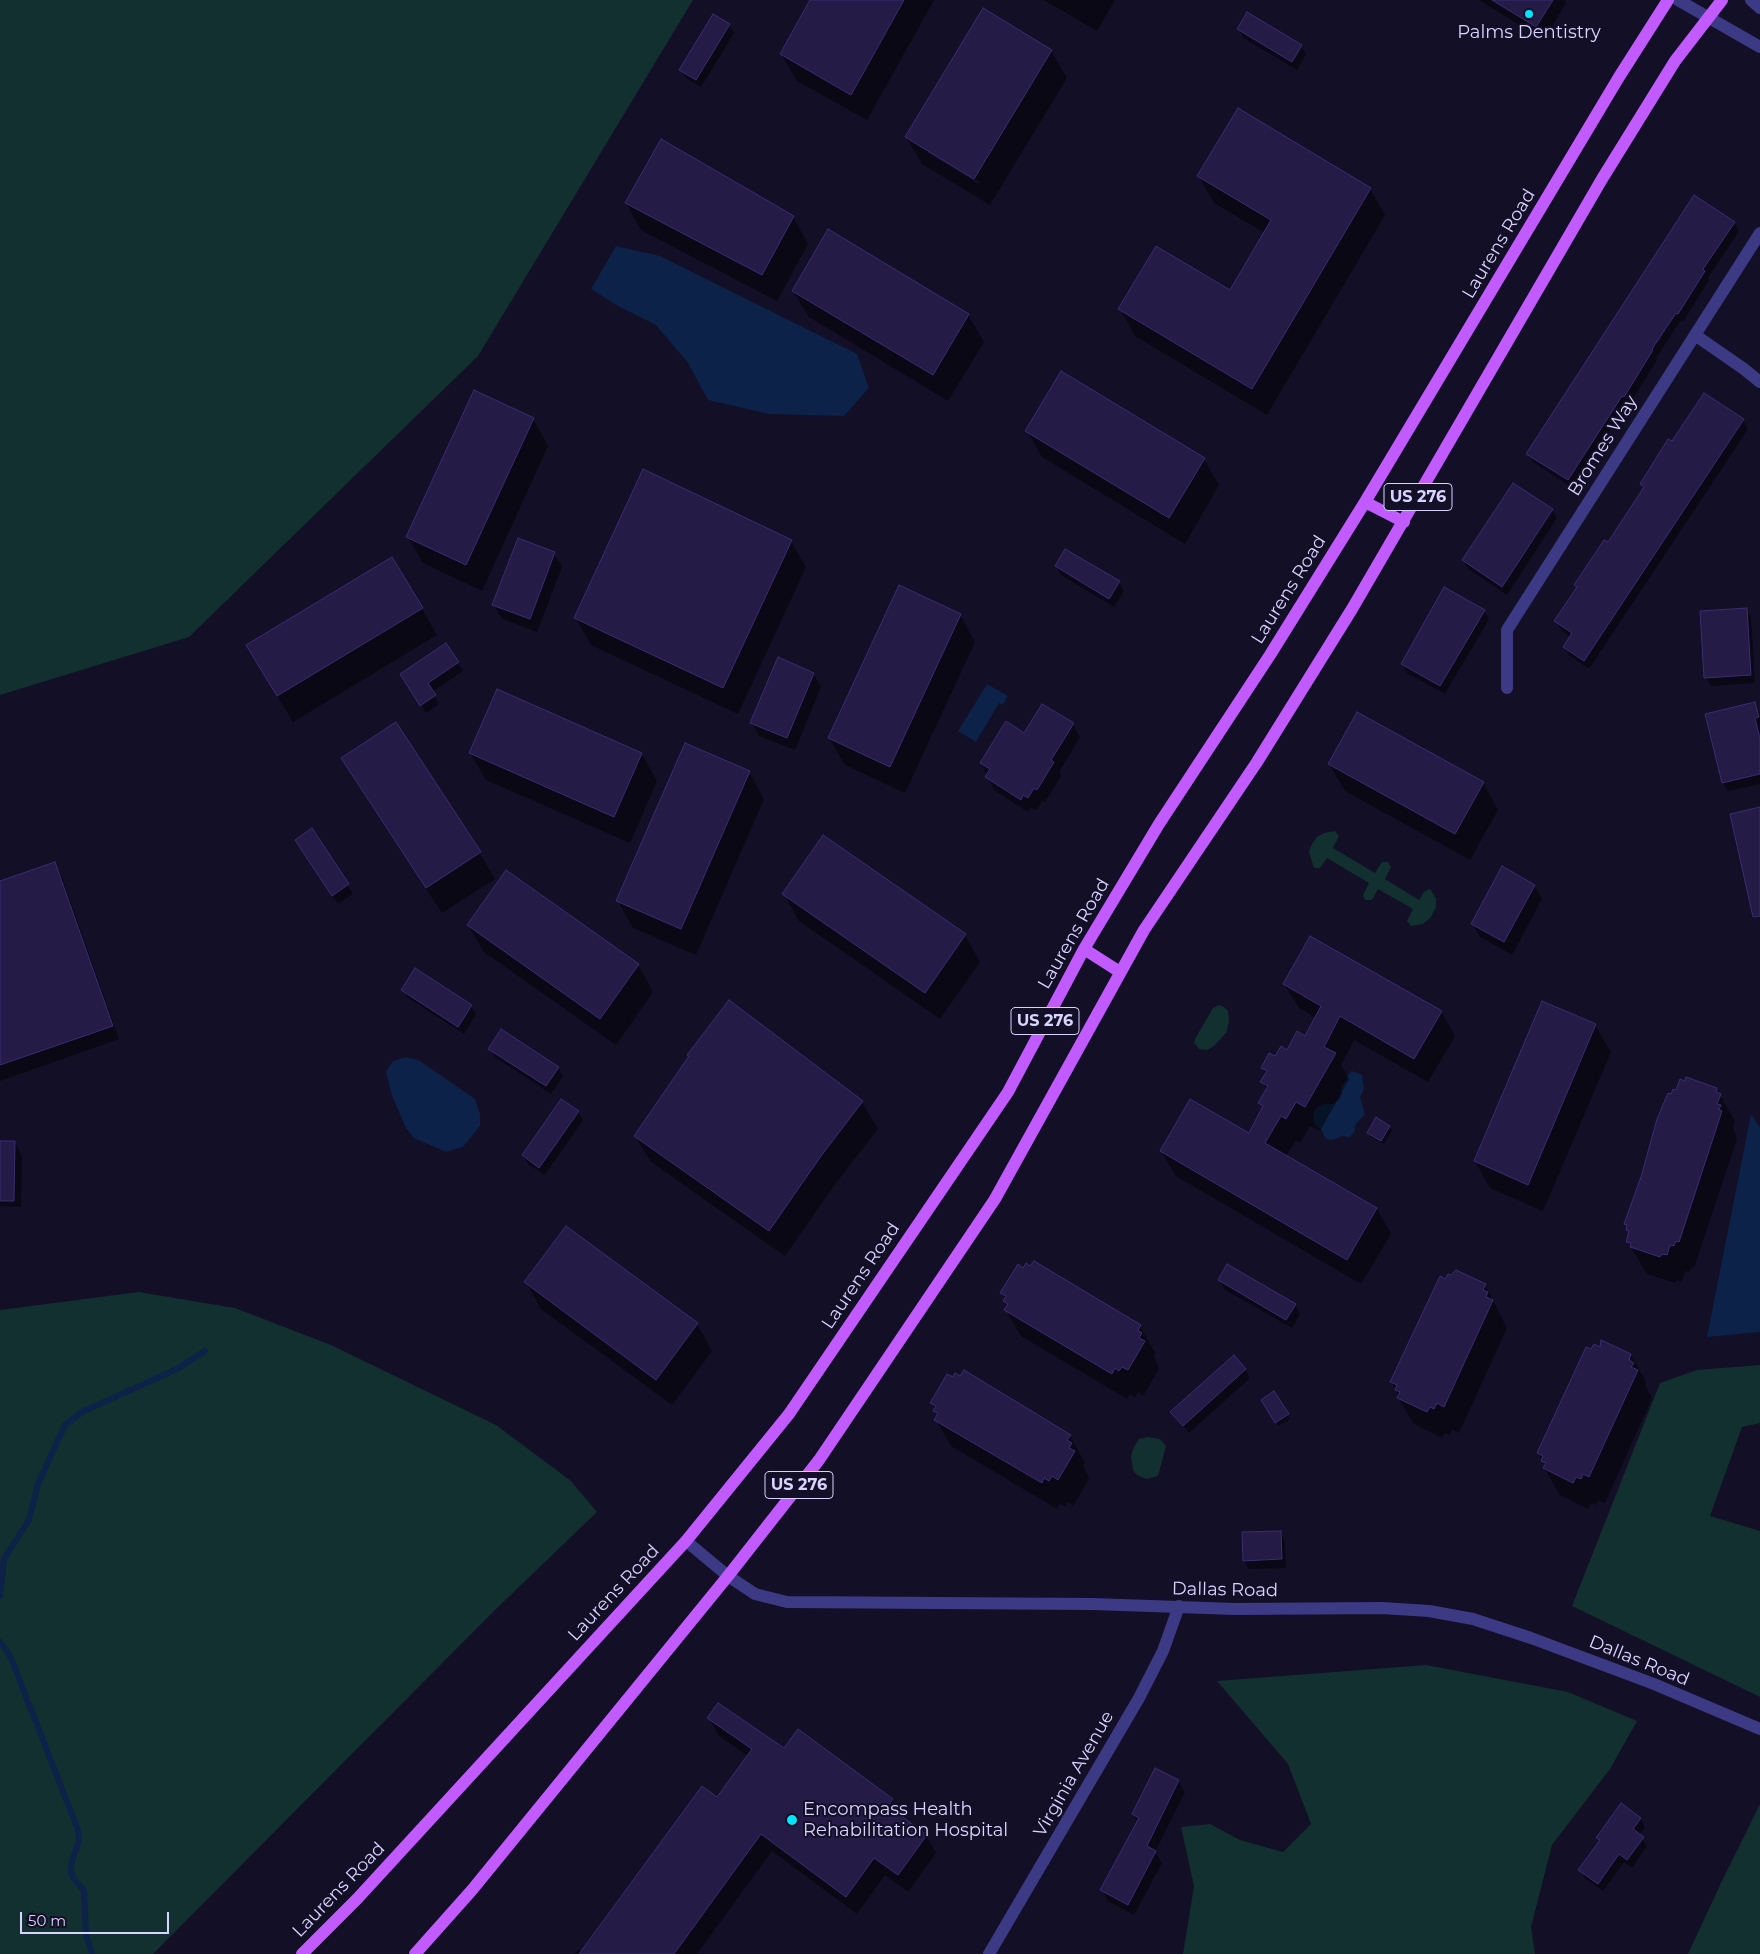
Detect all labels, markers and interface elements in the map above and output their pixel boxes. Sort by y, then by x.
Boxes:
marker: Palms Dentistry [1523,8,1535,20]
place label: Palms Dentistry [1457,22,1601,44]
street label: Laurens Road [1458,185,1540,303]
street label: Bromes Way [1564,392,1642,500]
road number: US 276 [1384,484,1452,511]
street label: Laurens Road [1247,532,1331,648]
street label: Laurens Road [1034,875,1114,993]
road number: US 276 [1011,1008,1079,1034]
street label: Laurens Road [817,1219,905,1333]
road number: US 276 [765,1472,833,1498]
street label: Laurens Road [564,1540,664,1646]
street label: Dallas Road [1172,1578,1278,1602]
street label: Dallas Road [1586,1631,1692,1691]
street label: Virginia Avenue [1029,1707,1119,1841]
place label: Encompass Health Rehabilitation Hospital [803,1799,1008,1842]
marker: Encompass Health Rehabilitation Hospital [785,1813,799,1827]
street label: Laurens Road [288,1838,390,1942]
scale bar [22,1902,171,1934]
text: 50 m [28,1911,66,1930]

